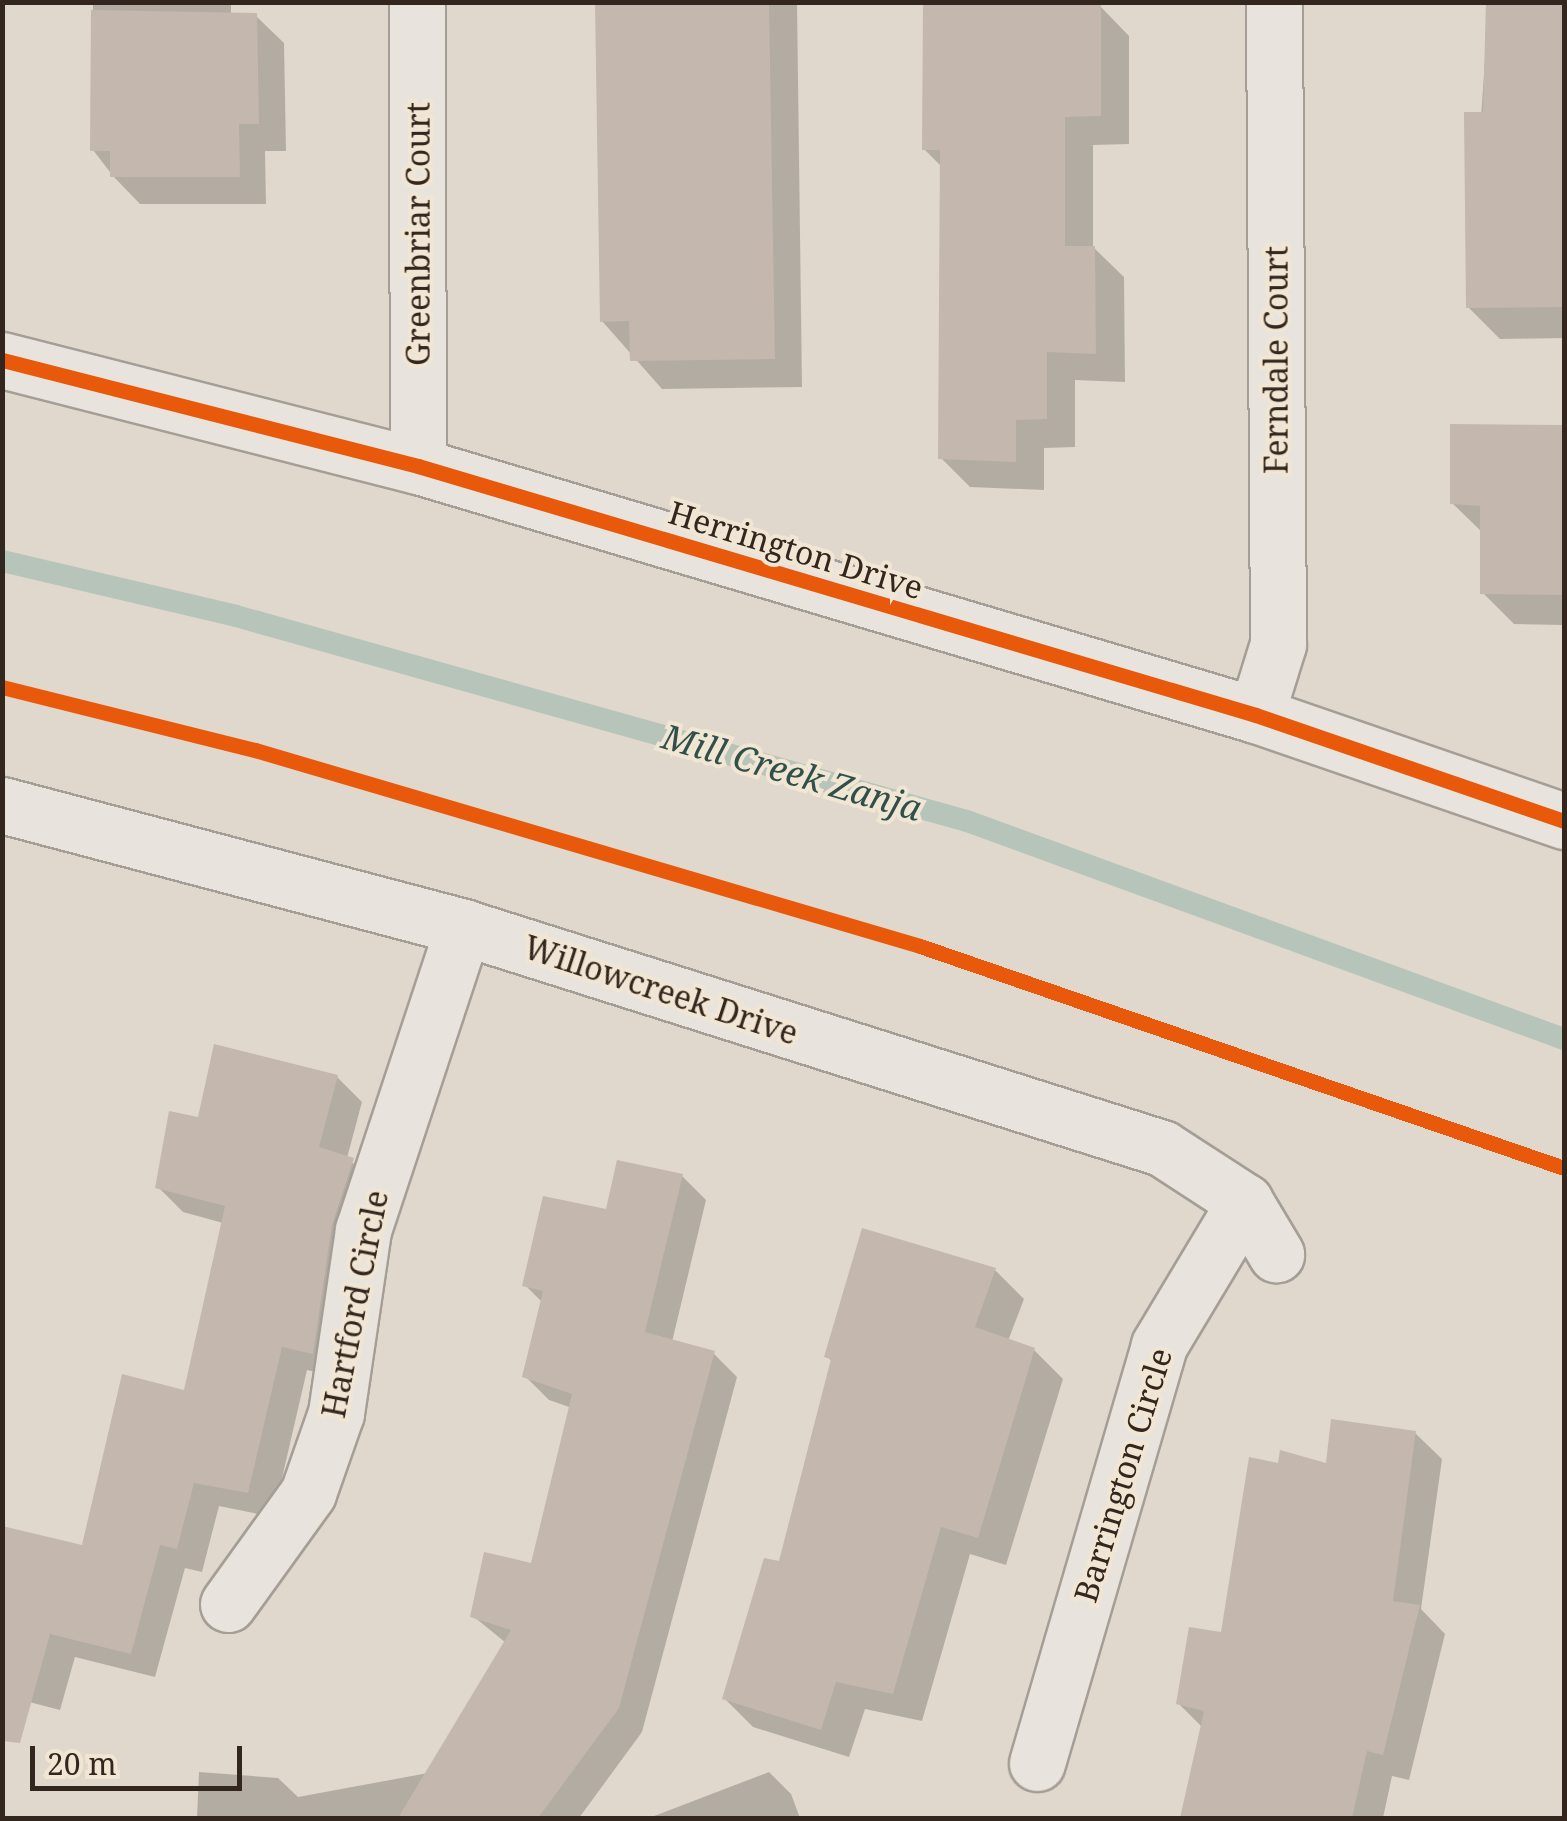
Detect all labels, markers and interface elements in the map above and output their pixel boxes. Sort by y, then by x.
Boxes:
street label: Greenbriar Court [399,102,437,366]
street label: Ferndale Court [1257,246,1295,474]
street label: Herrington Drive [664,493,928,607]
water label: Mill Creek Zanja [657,715,927,829]
street label: Willowcreek Drive [519,928,803,1052]
street label: Hartford Circle [314,1187,396,1421]
street label: Barrington Circle [1066,1343,1180,1607]
scale bar [35,1726,248,1788]
text: 20 m [47,1743,117,1784]

